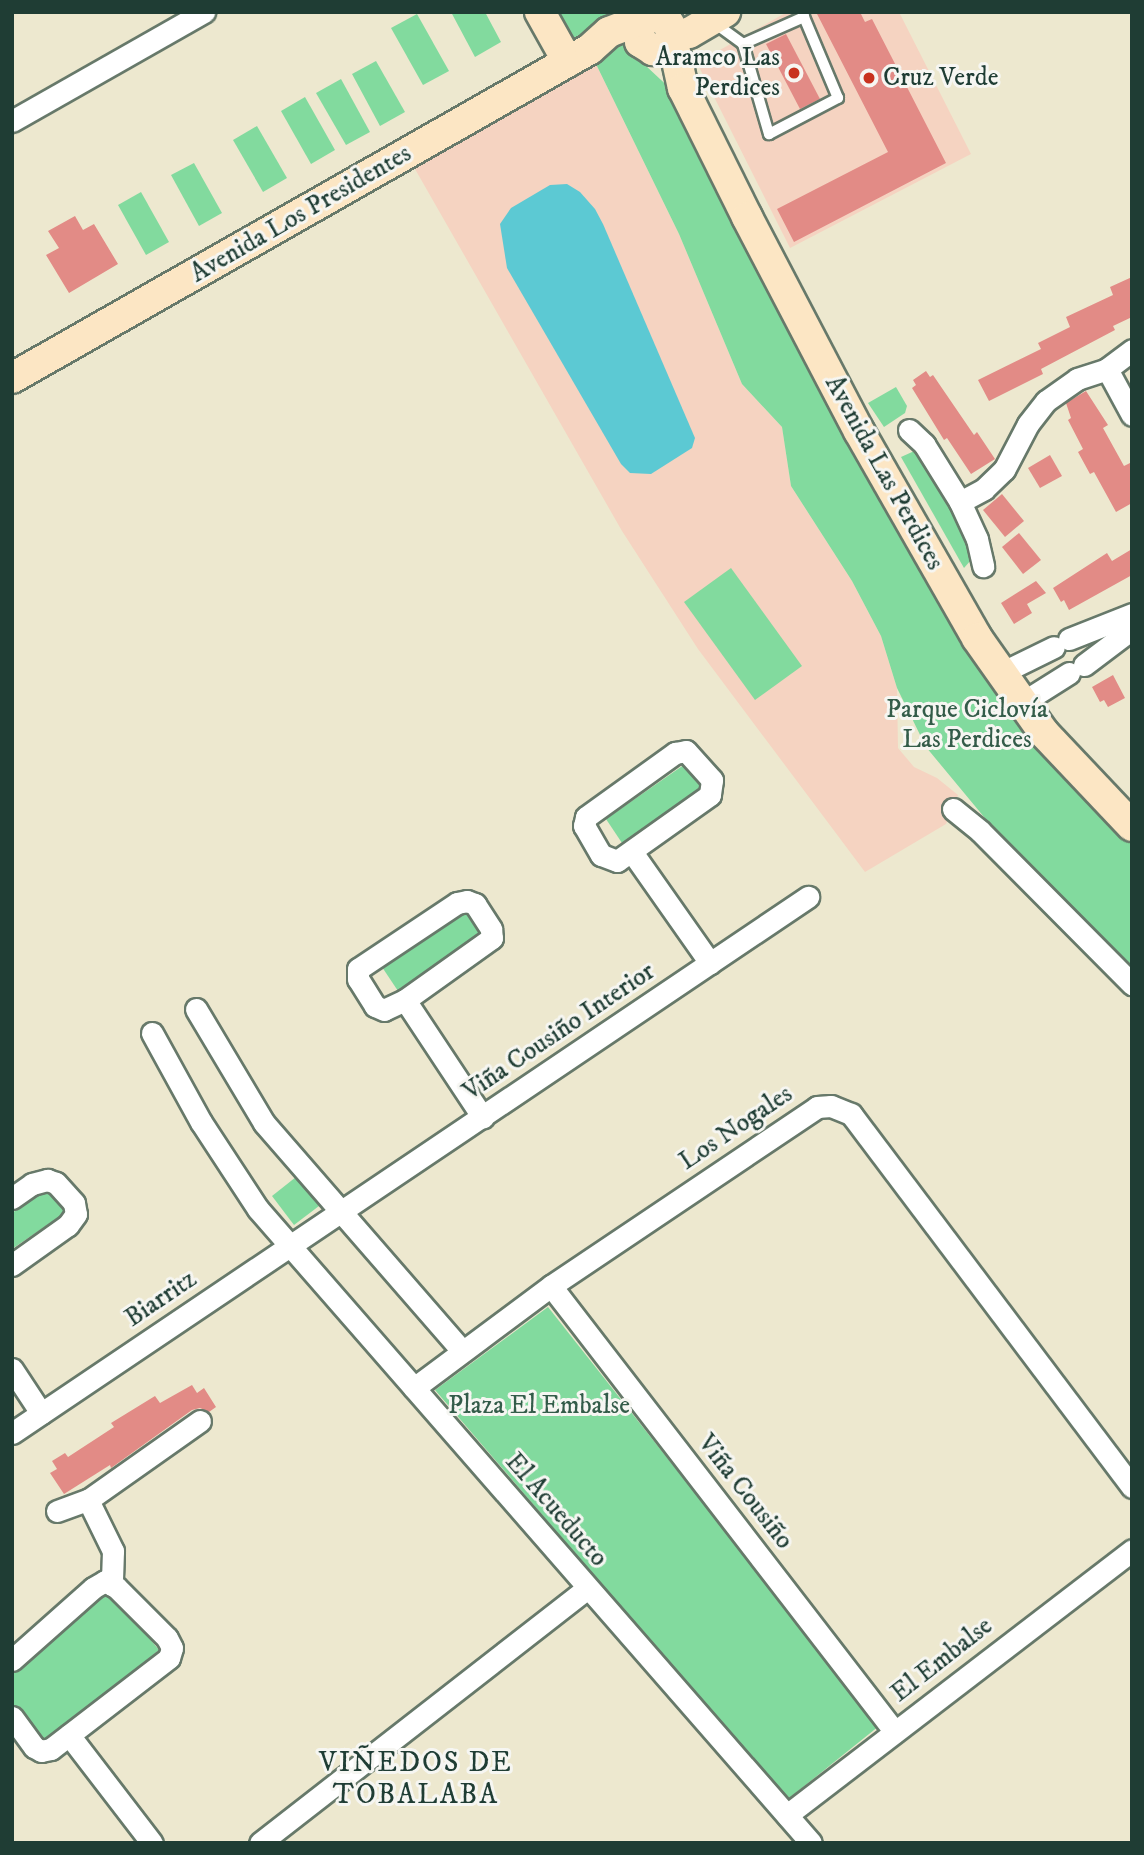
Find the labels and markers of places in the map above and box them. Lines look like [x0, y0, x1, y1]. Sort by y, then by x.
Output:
place label: Aramco Las Perdices [655, 42, 780, 104]
place label: Cruz Verde [883, 62, 998, 94]
marker: Aramco Las Perdices [786, 65, 802, 81]
marker: Cruz Verde [861, 70, 877, 86]

